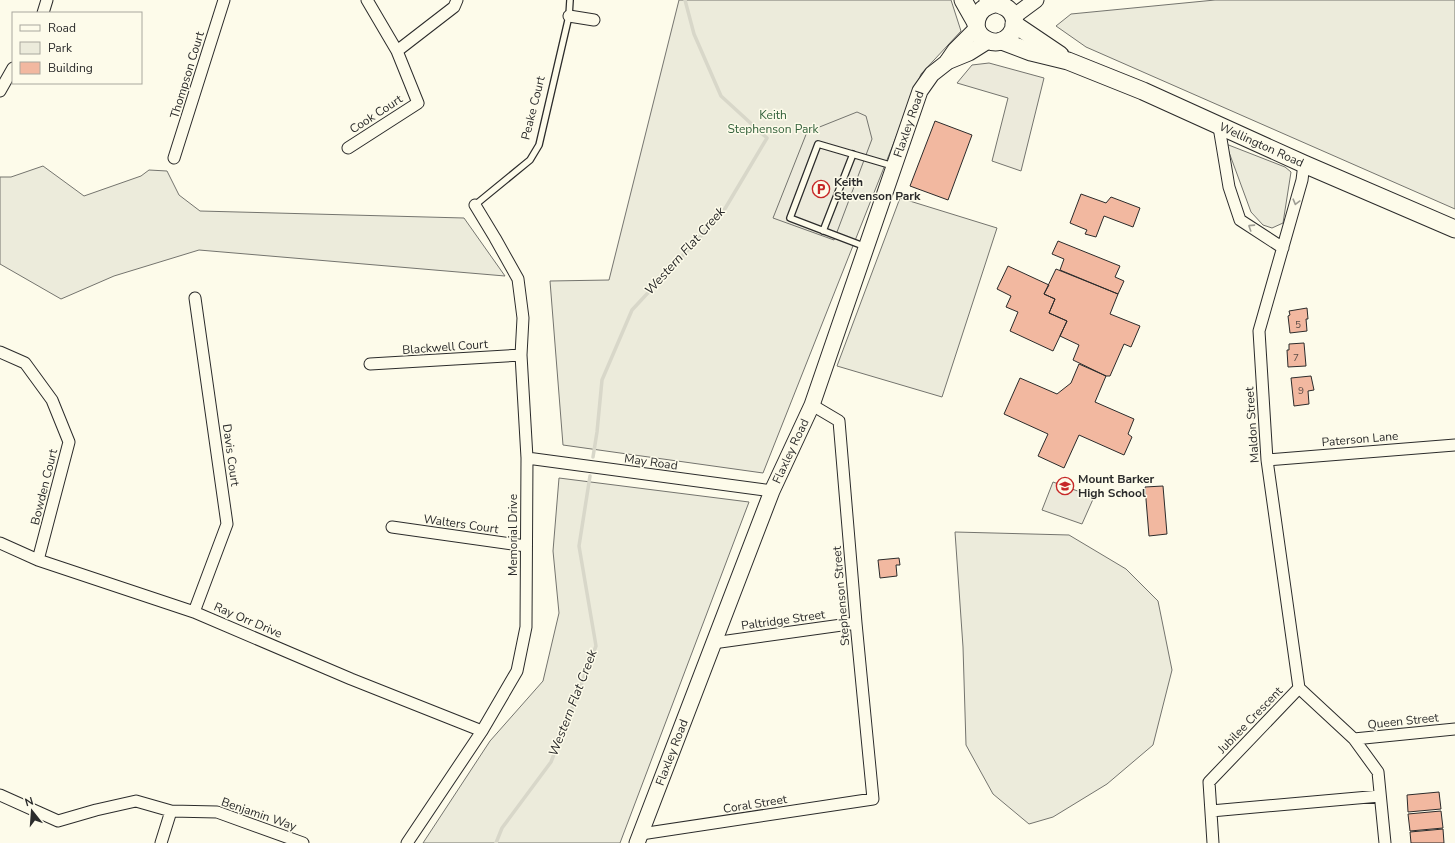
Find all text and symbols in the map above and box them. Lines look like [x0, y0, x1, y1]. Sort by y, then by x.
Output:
legend [12, 12, 142, 84]
text: Road [48, 20, 76, 36]
street label: Thompson Court [166, 29, 208, 120]
text: Park [48, 40, 73, 56]
text: Building [48, 60, 93, 76]
street label: Peake Court [517, 74, 549, 142]
street label: Flaxley Road [890, 88, 928, 160]
street label: Cook Court [346, 91, 406, 137]
park label: Keith Stephenson Park [727, 107, 820, 137]
street label: Wellington Road [1217, 119, 1306, 171]
place label: Keith Stevenson Park [834, 174, 921, 204]
parking icon: Keith Stevenson Park [811, 179, 831, 199]
one-way arrow [1292, 199, 1301, 206]
water label: Western Flat Creek [641, 203, 730, 299]
one-way arrow [1248, 225, 1255, 232]
house number: 5 [1295, 318, 1301, 332]
street label: Blackwell Court [402, 336, 489, 358]
house number: 7 [1293, 351, 1299, 365]
house number: 9 [1298, 384, 1304, 398]
street label: Maldon Street [1241, 386, 1263, 464]
street label: Flaxley Road [769, 416, 813, 486]
street label: Davis Court [219, 423, 243, 488]
street label: Paterson Lane [1321, 428, 1399, 450]
street label: Bowden Court [27, 447, 61, 527]
street label: May Road [623, 450, 679, 474]
place label: Mount Barker High School [1078, 471, 1154, 501]
school or university icon: Mount Barker High School [1055, 476, 1075, 496]
street label: Memorial Drive [505, 494, 521, 576]
street label: Walters Court [422, 511, 500, 537]
street label: Stephenson Street [829, 545, 853, 646]
street label: Ray Orr Drive [211, 598, 285, 642]
street label: Paltridge Street [740, 606, 827, 634]
water label: Western Flat Creek [544, 647, 602, 759]
street label: Jubilee Crescent [1213, 683, 1287, 758]
street label: Queen Street [1367, 709, 1440, 733]
street label: Flaxley Road [652, 717, 692, 788]
north arrow [12, 791, 52, 831]
street label: Coral Street [722, 791, 789, 817]
text: N [23, 794, 35, 810]
street label: Benjamin Way [219, 794, 299, 835]

